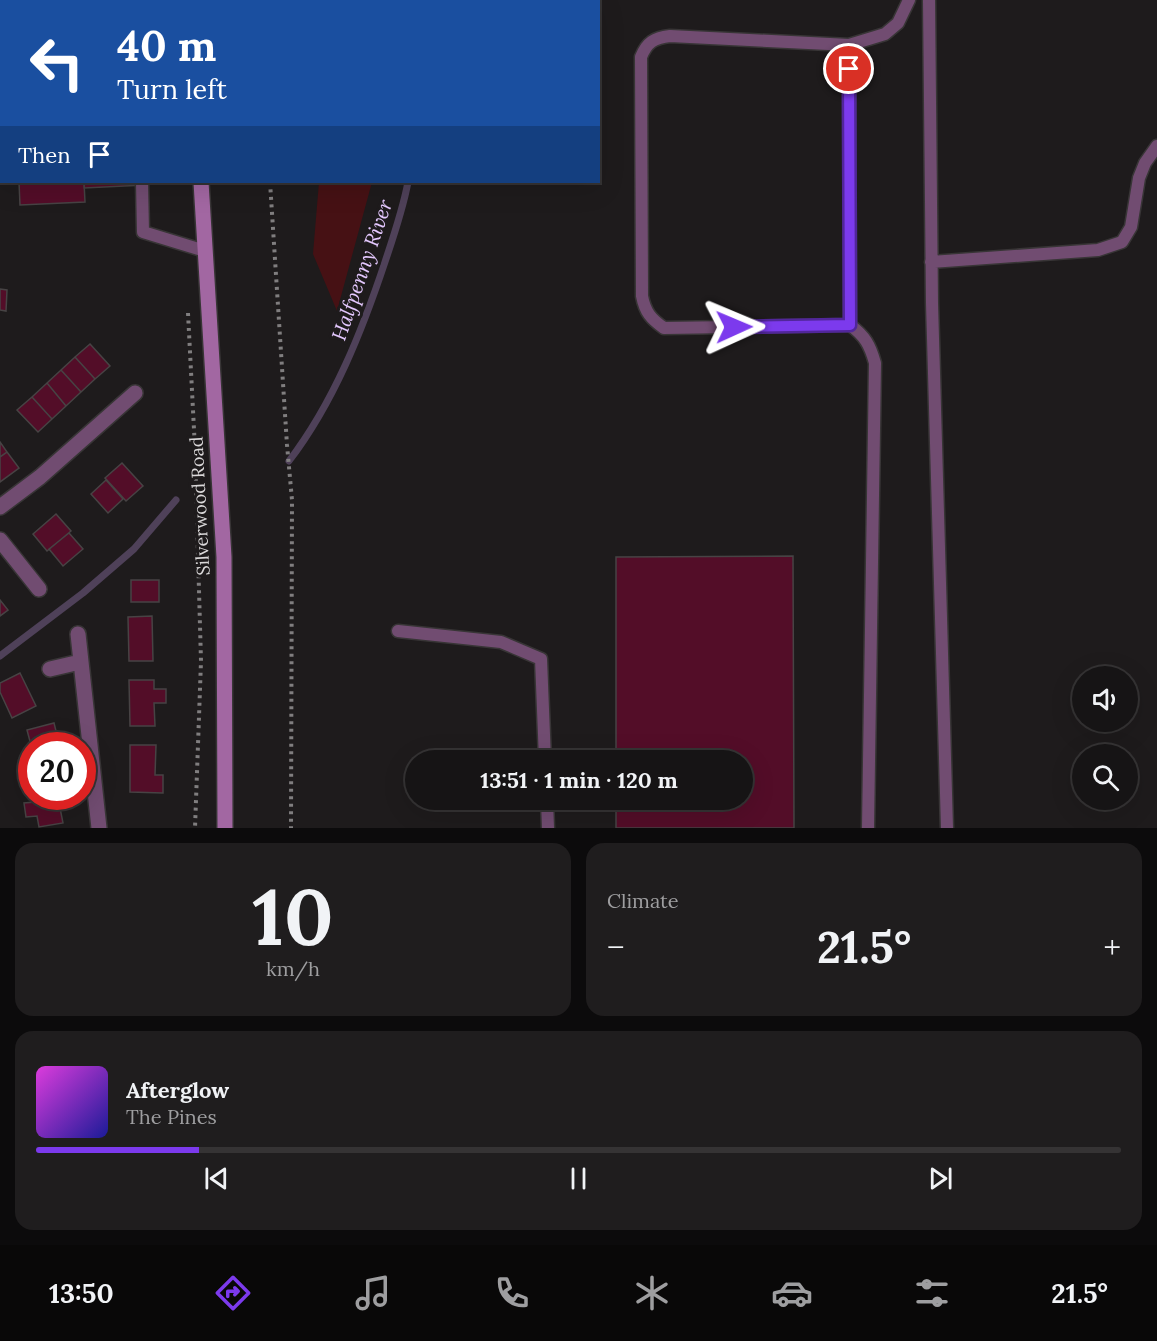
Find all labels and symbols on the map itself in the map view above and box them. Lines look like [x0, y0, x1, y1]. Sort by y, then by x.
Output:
pin [823, 43, 874, 94]
water label: Halfpenny River [326, 195, 398, 344]
position arrow [702, 295, 766, 359]
street label: Silverwood Road [184, 436, 215, 576]
speed limit sign: 20 [18, 732, 96, 810]

